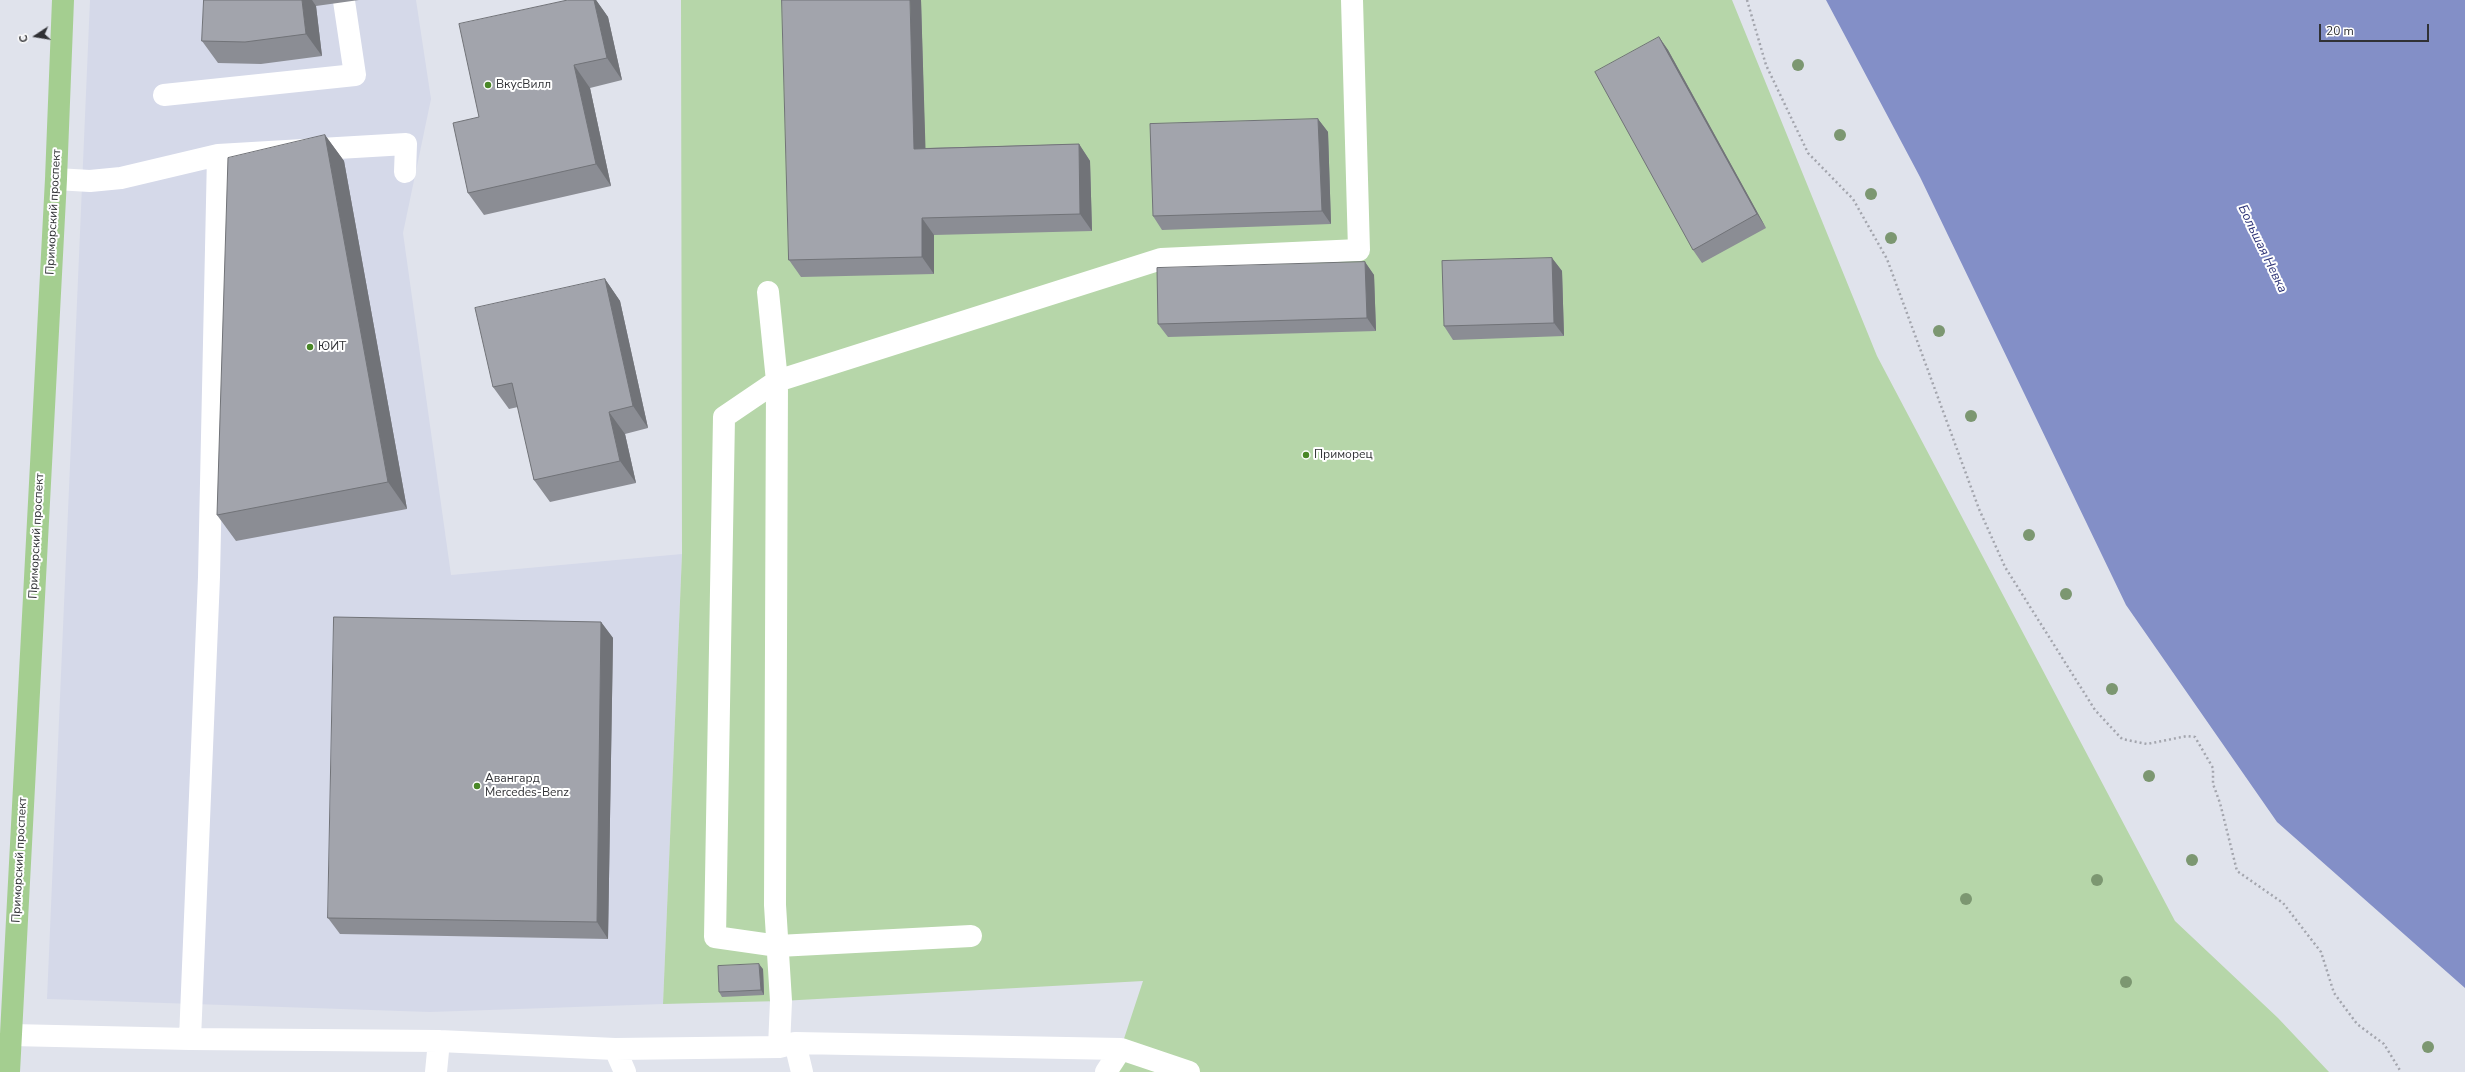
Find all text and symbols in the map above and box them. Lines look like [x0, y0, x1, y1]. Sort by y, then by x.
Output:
north arrow [16, 16, 56, 56]
scale bar [2321, 16, 2431, 42]
text: 20 m [2326, 23, 2354, 39]
text: С [16, 33, 32, 44]
place label: ВкусВилл [496, 78, 551, 92]
marker: ВкусВилл [483, 80, 493, 90]
street label: Приморский проспект [44, 149, 64, 275]
water label: Большая Невка [2234, 202, 2290, 296]
place label: ЮИТ [318, 340, 346, 354]
marker: ЮИТ [305, 342, 315, 352]
place label: Приморец [1314, 448, 1373, 462]
marker: Приморец [1301, 450, 1311, 460]
street label: Приморский проспект [27, 473, 47, 599]
place label: Авангард Mercedes-Benz [485, 772, 569, 800]
marker: Авангард Mercedes-Benz [472, 781, 482, 791]
street label: Приморский проспект [10, 797, 30, 923]

